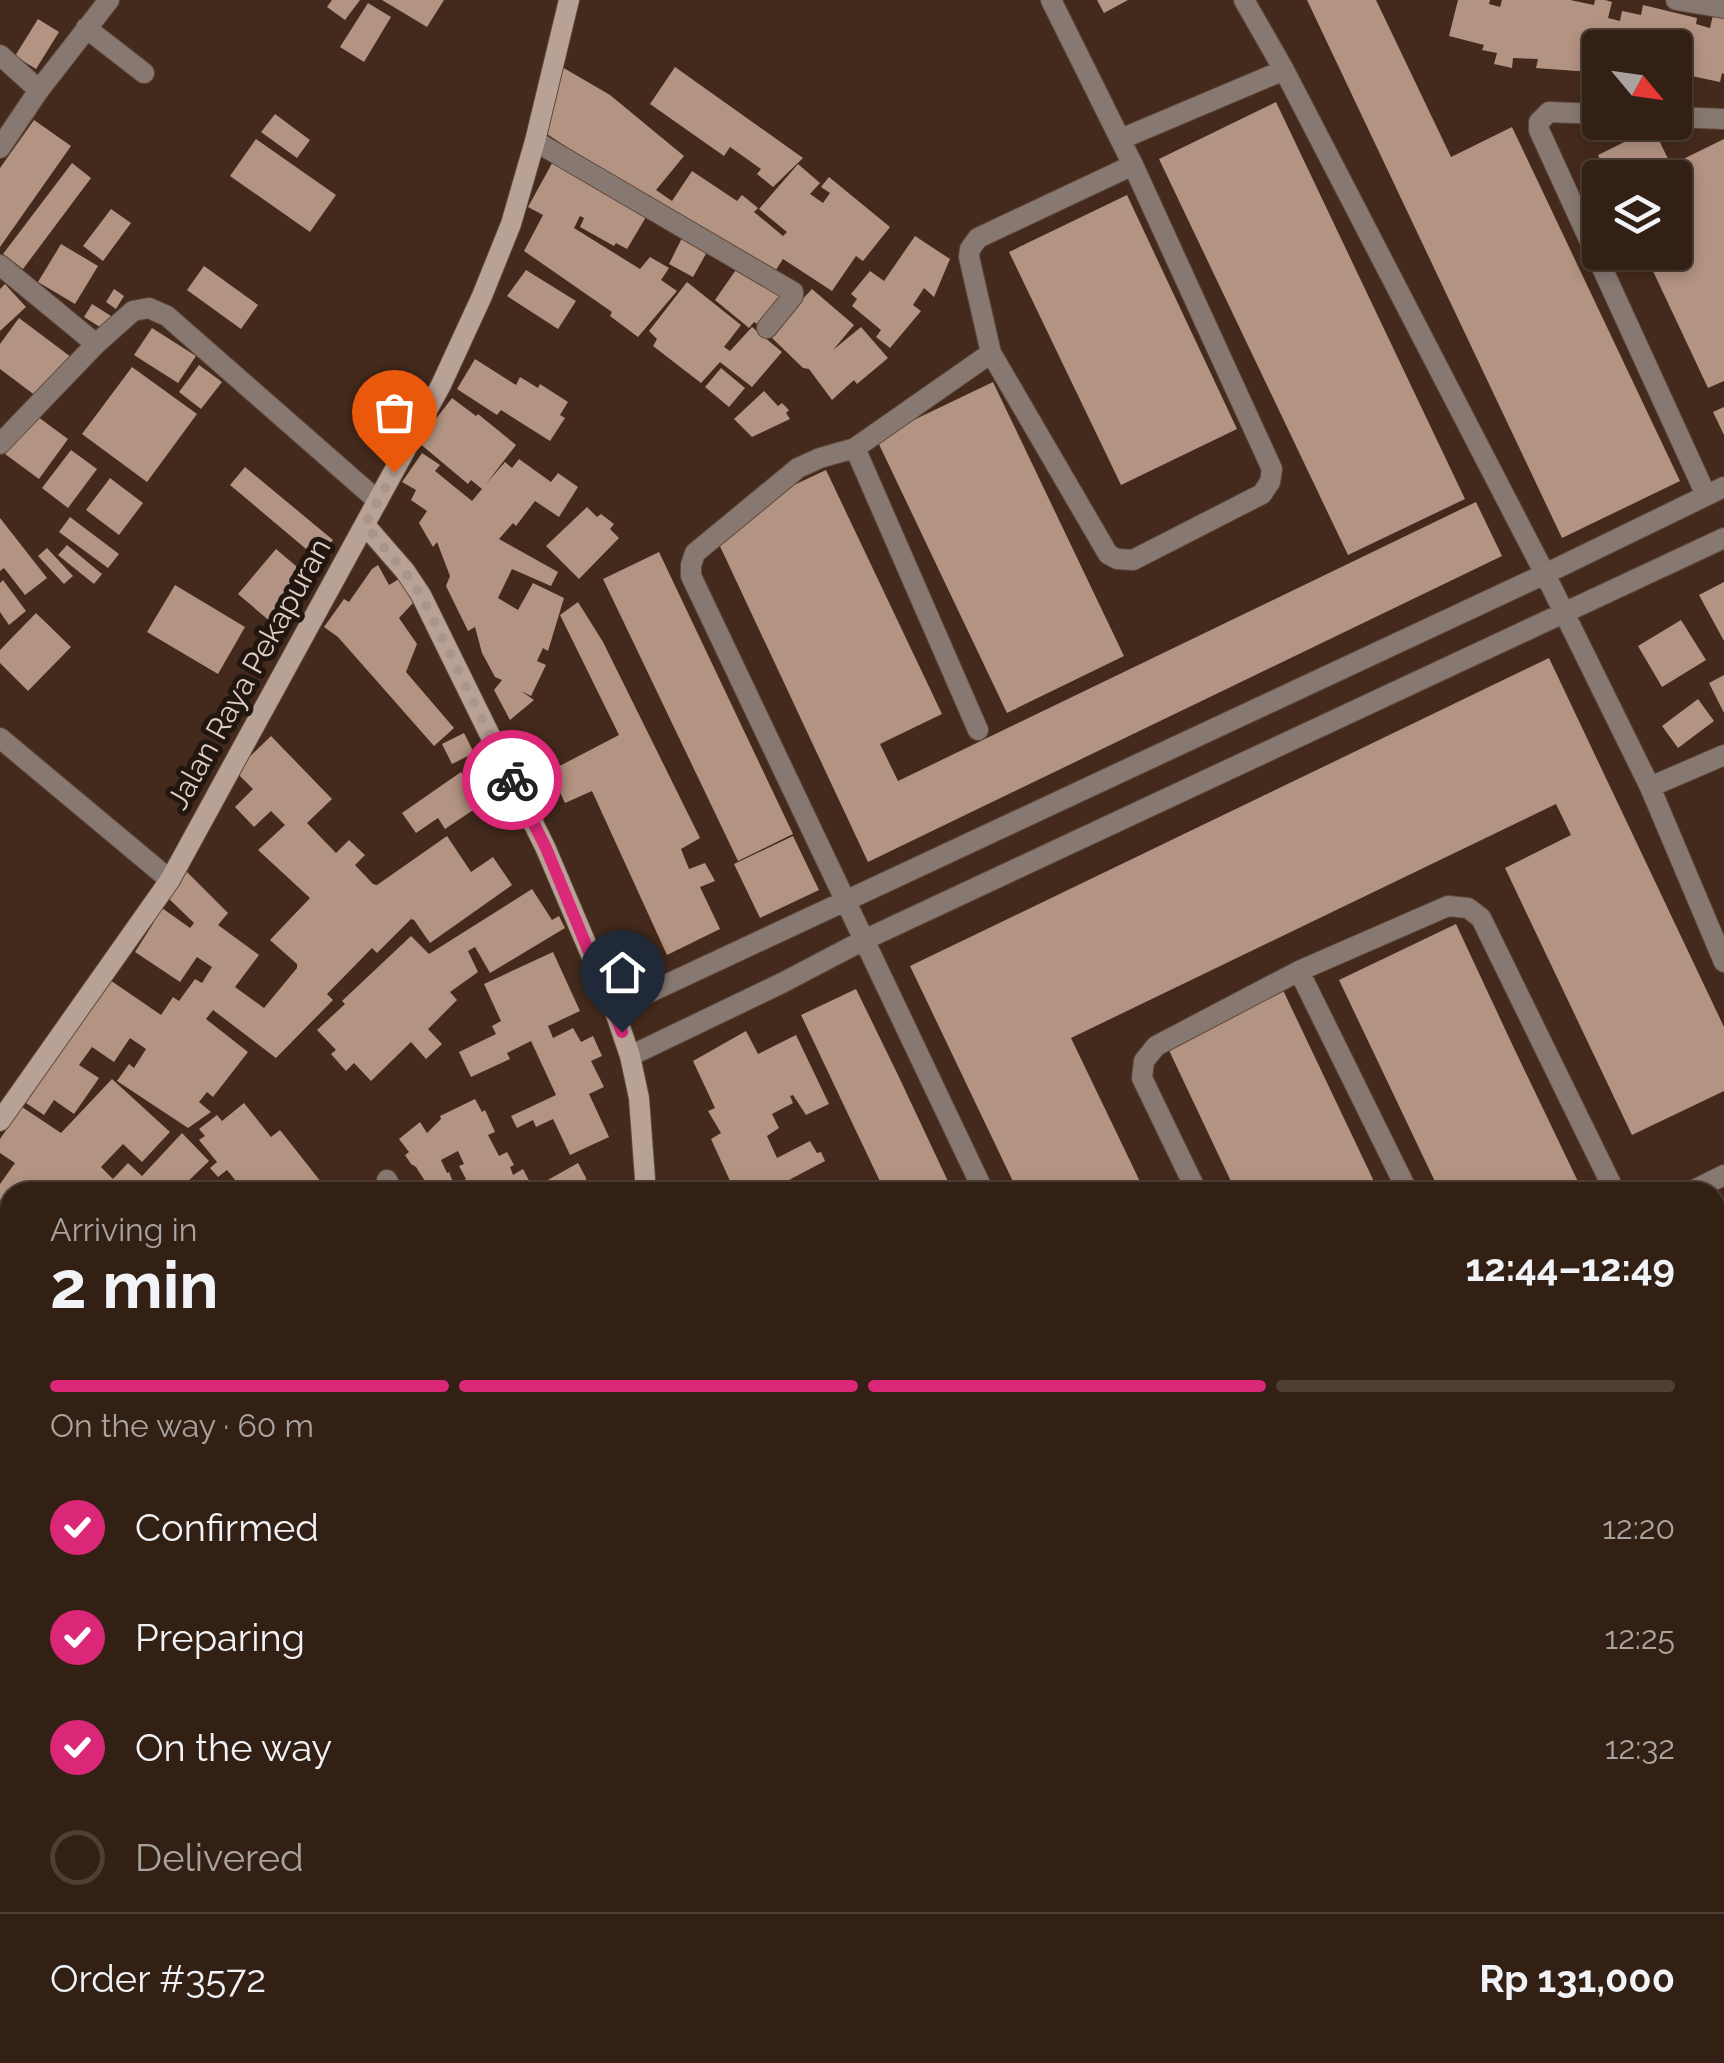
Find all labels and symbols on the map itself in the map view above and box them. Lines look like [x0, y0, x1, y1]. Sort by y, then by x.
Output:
north arrow [1582, 30, 1692, 140]
pin [352, 370, 437, 473]
street label: Jalan Raya Pekapuran [160, 532, 338, 815]
courier [462, 730, 562, 830]
pin [580, 930, 665, 1033]

